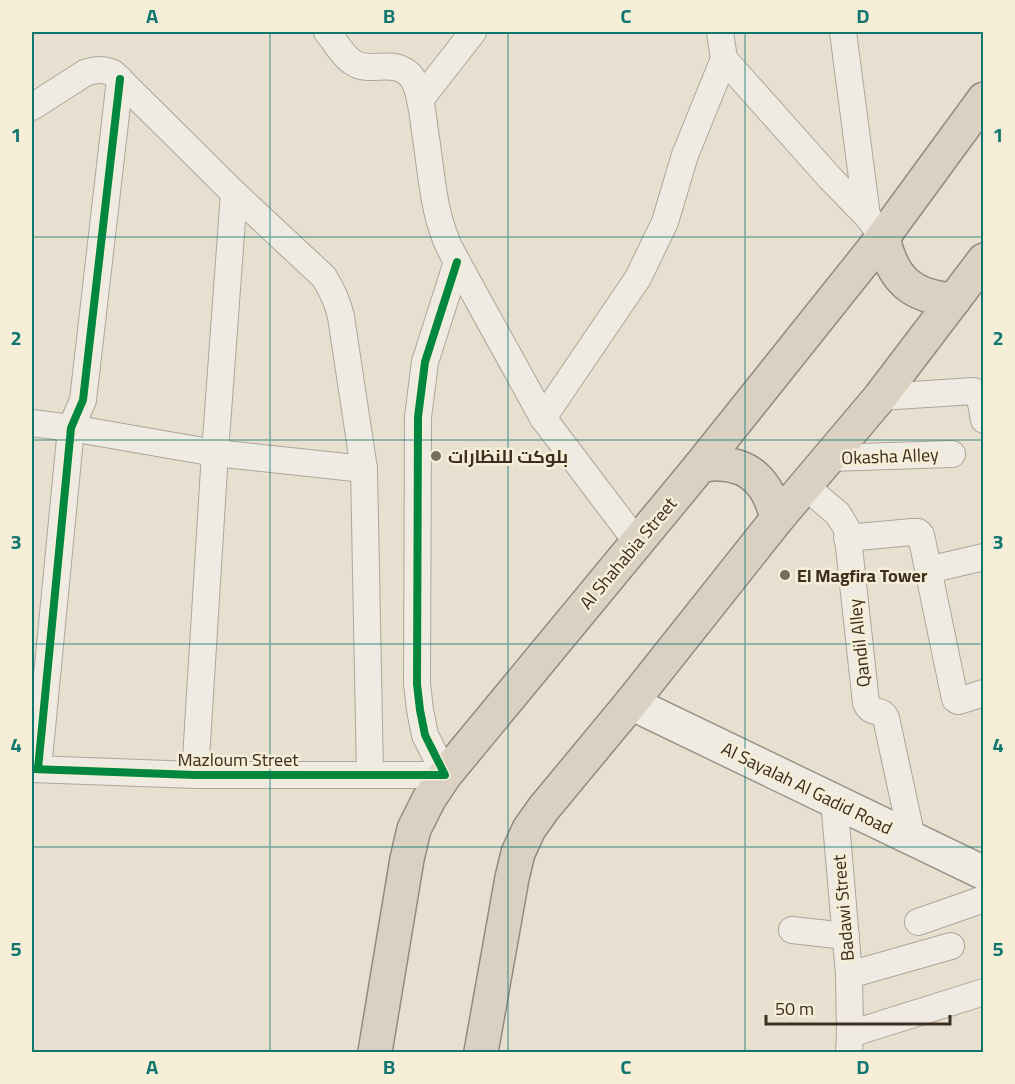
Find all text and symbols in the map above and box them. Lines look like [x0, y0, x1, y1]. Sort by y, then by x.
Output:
text: A [146, 0, 158, 34]
text: B [383, 0, 395, 34]
text: C [621, 0, 632, 34]
text: D [857, 0, 870, 34]
text: 1 [10, 116, 22, 153]
text: 1 [992, 116, 1004, 153]
text: 2 [10, 319, 22, 356]
text: 2 [992, 319, 1004, 356]
street label: Okasha Alley [841, 438, 939, 474]
place label: بلوكت للنظارات [448, 440, 568, 473]
marker: بلوكت للنظارات [429, 449, 443, 463]
street label: Al Shahabia Street [571, 489, 686, 617]
text: 3 [10, 523, 22, 560]
text: 3 [992, 523, 1004, 560]
place label: El Magfira Tower [797, 559, 928, 592]
marker: El Magfira Tower [778, 568, 792, 582]
street label: Qandil Alley [838, 597, 880, 689]
text: 4 [10, 726, 22, 763]
text: 4 [992, 726, 1004, 763]
street label: Al Sayalah Al Gadid Road [716, 732, 898, 844]
street label: Mazloum Street [177, 743, 299, 776]
street label: Badawi Street [822, 853, 864, 963]
text: 5 [10, 930, 22, 967]
text: 5 [992, 930, 1004, 967]
scale bar [766, 988, 950, 1026]
text: 50 m [775, 992, 814, 1025]
text: A [146, 1048, 158, 1084]
text: B [383, 1048, 395, 1084]
text: C [621, 1048, 632, 1084]
text: D [857, 1048, 870, 1084]

